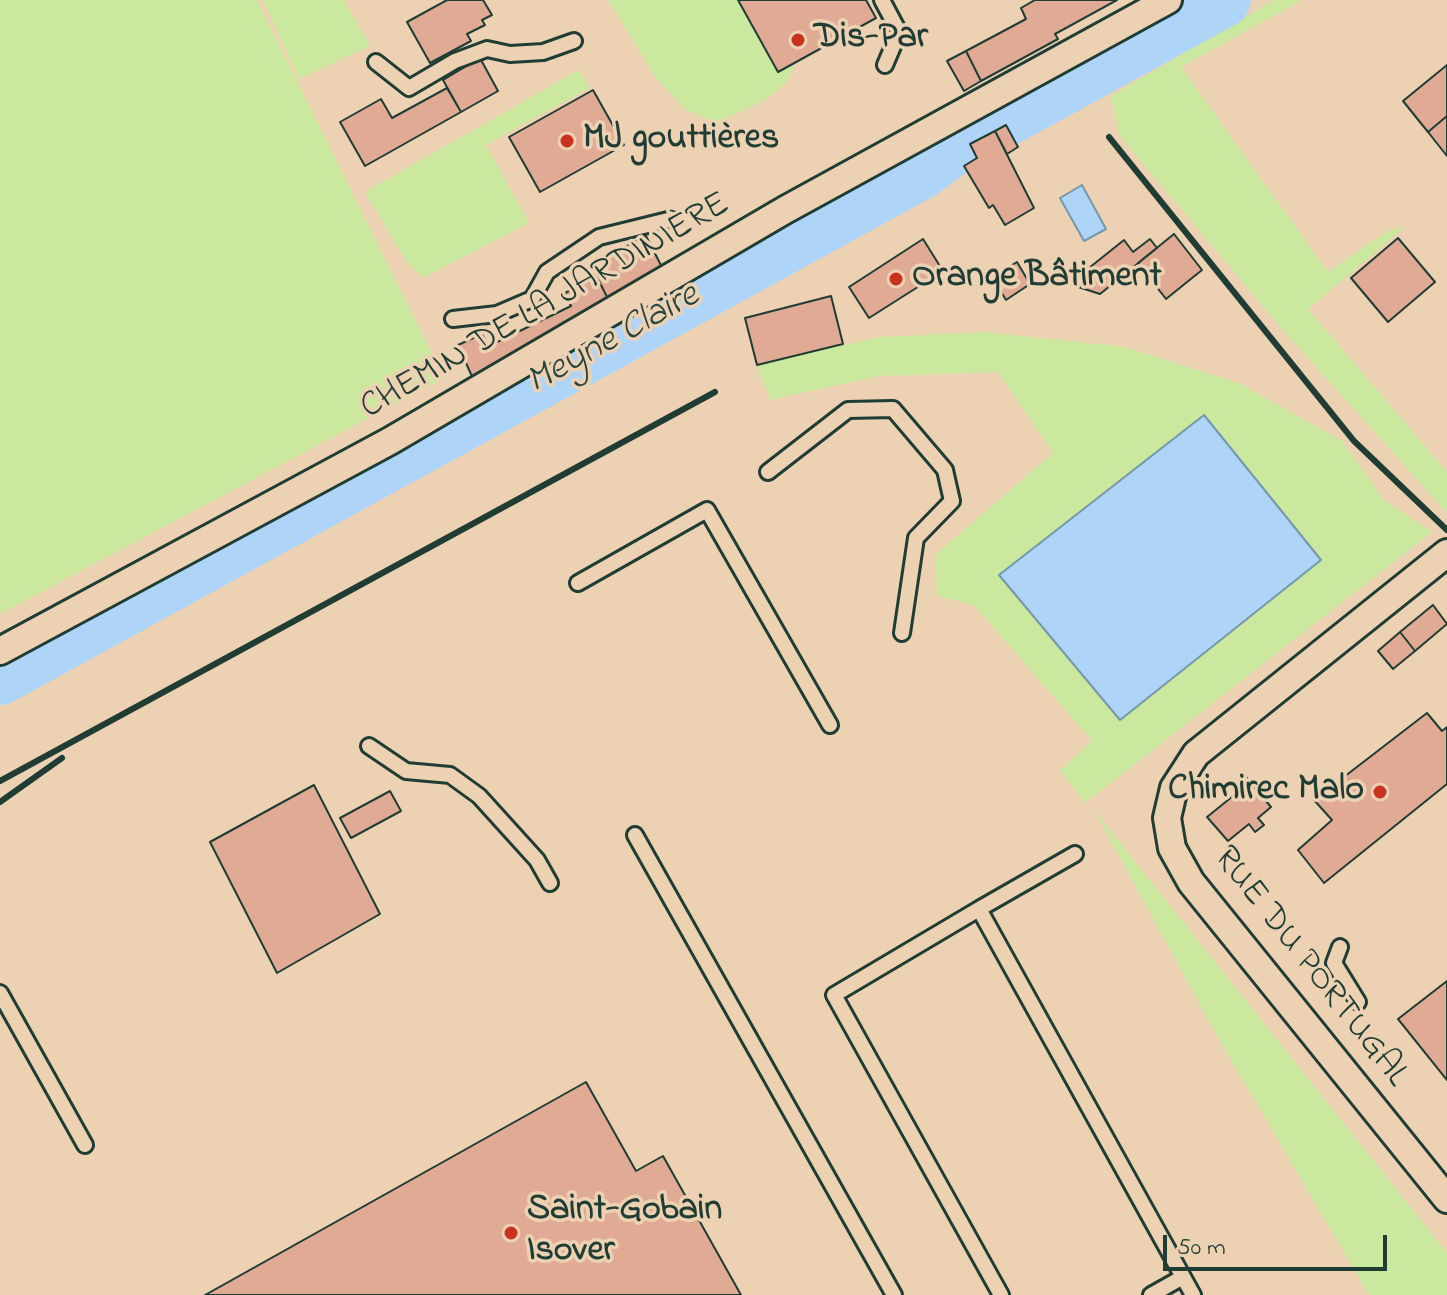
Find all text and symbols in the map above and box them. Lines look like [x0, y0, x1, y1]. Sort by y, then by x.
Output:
place label: Dis-Par [814, 18, 928, 62]
marker: Dis-Par [789, 31, 807, 49]
place label: MJ gouttières [583, 119, 779, 163]
marker: MJ gouttières [558, 132, 576, 150]
street label: CHEMIN DE LA JARDINIÈRE [354, 185, 738, 431]
place label: Orange Bâtiment [912, 257, 1161, 301]
marker: Orange Bâtiment [887, 270, 905, 288]
water label: Meyne Claire [520, 275, 708, 407]
place label: Chimirec Malo [1168, 770, 1364, 814]
marker: Chimirec Malo [1371, 783, 1389, 801]
street label: RUE DU PORTUGAL [1202, 839, 1416, 1097]
place label: Saint-Gobain Isover [527, 1190, 722, 1275]
scale bar [1167, 1219, 1391, 1269]
marker: Saint-Gobain Isover [502, 1224, 520, 1242]
text: 50 m [1177, 1231, 1226, 1266]

